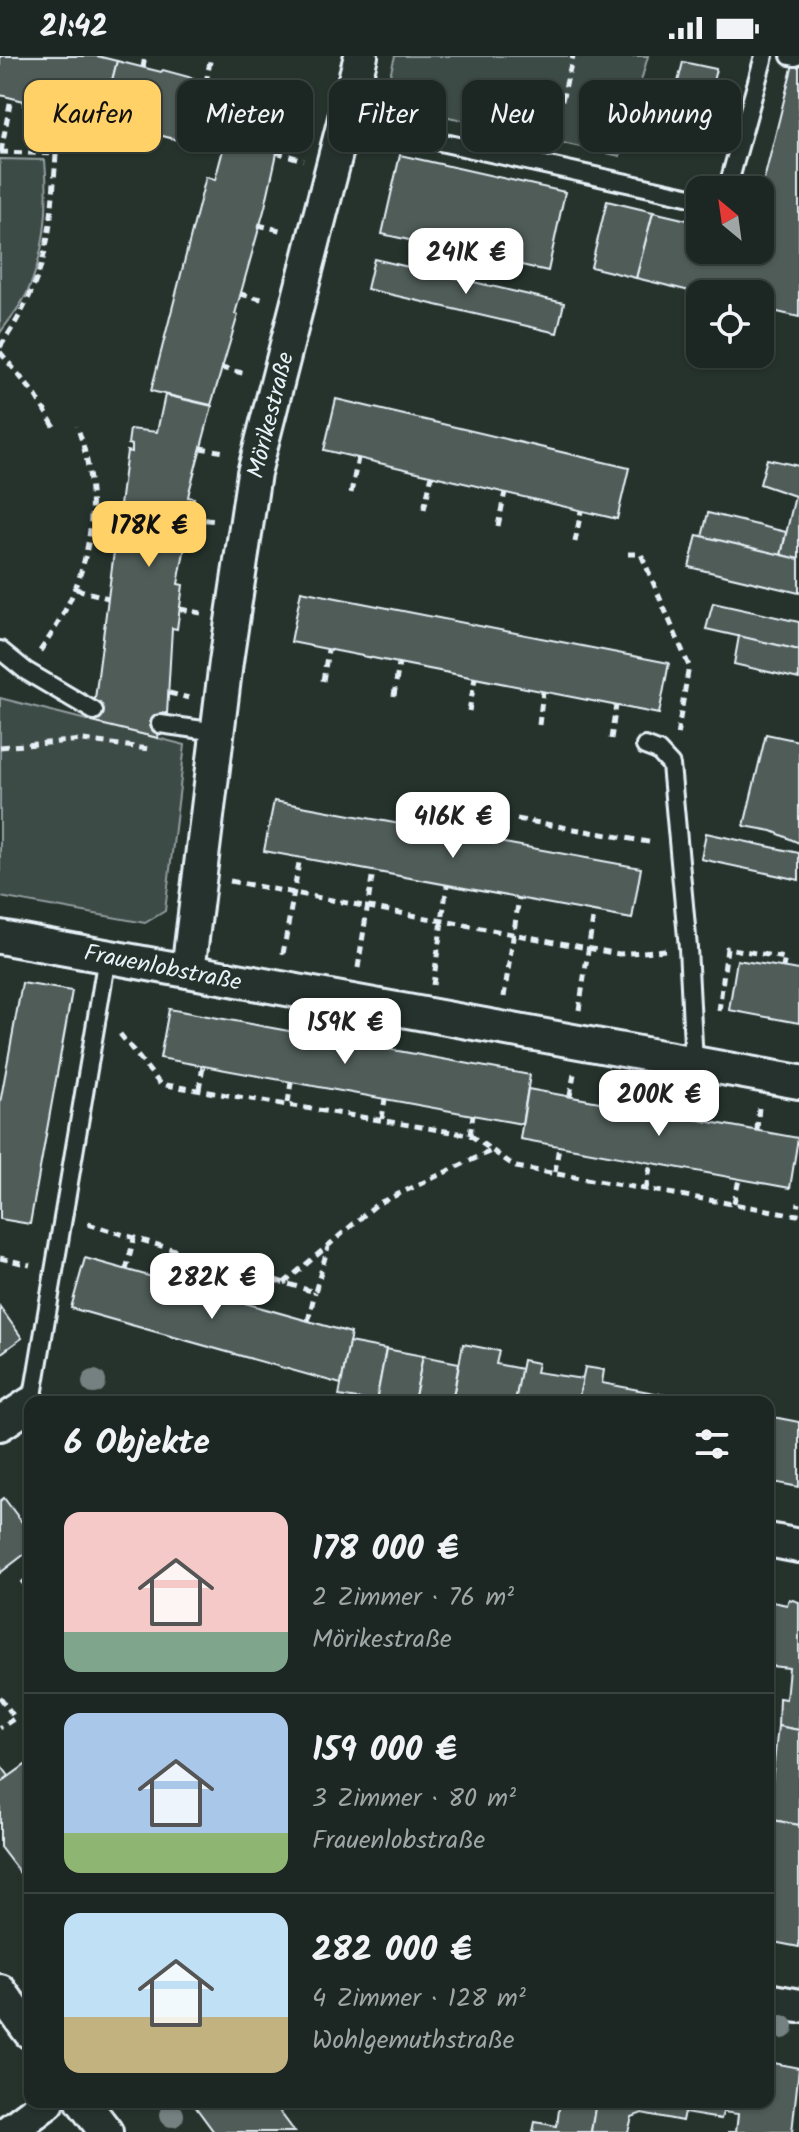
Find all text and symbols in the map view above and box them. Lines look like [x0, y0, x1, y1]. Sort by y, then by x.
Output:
text: 21:42 [40, 4, 108, 52]
chip: Kaufen [24, 80, 161, 152]
chip: Mieten [177, 80, 313, 152]
chip: Filter [329, 80, 446, 152]
chip: Neu [462, 80, 563, 152]
chip: Wohnung [579, 80, 741, 152]
north arrow [686, 176, 774, 264]
map controls [686, 176, 774, 368]
pin: 241K € [401, 228, 531, 296]
text: 241K € [426, 233, 506, 275]
button: locate [686, 280, 774, 368]
street label: Mörikestraße [237, 348, 306, 483]
pin: 178K € [84, 501, 214, 569]
text: 178K € [110, 506, 188, 548]
pin: 416K € [388, 792, 518, 860]
text: 416K € [414, 797, 492, 839]
street label: Frauenlobstraße [81, 934, 245, 1003]
pin: 159K € [280, 998, 410, 1066]
text: 159K € [307, 1003, 383, 1045]
pin: 200K € [594, 1070, 724, 1138]
text: 200K € [617, 1075, 701, 1117]
pin: 282K € [147, 1253, 277, 1321]
text: 282K € [168, 1258, 256, 1300]
text: 6 Objekte [64, 1417, 210, 1471]
icon: filters [690, 1422, 734, 1466]
text: 178 000 € [312, 1523, 458, 1577]
icon: home [128, 1544, 224, 1640]
text: 2 Zimmer · 76 m² [312, 1577, 514, 1619]
text: Mörikestraße [312, 1619, 452, 1661]
text: 159 000 € [312, 1724, 457, 1778]
icon: home [128, 1745, 224, 1841]
text: 3 Zimmer · 80 m² [312, 1778, 516, 1820]
text: Frauenlobstraße [312, 1820, 485, 1862]
text: 282 000 € [312, 1924, 472, 1978]
icon: home [128, 1945, 224, 2041]
text: 4 Zimmer · 128 m² [312, 1978, 526, 2020]
text: Wohlgemuthstraße [312, 2020, 515, 2062]

